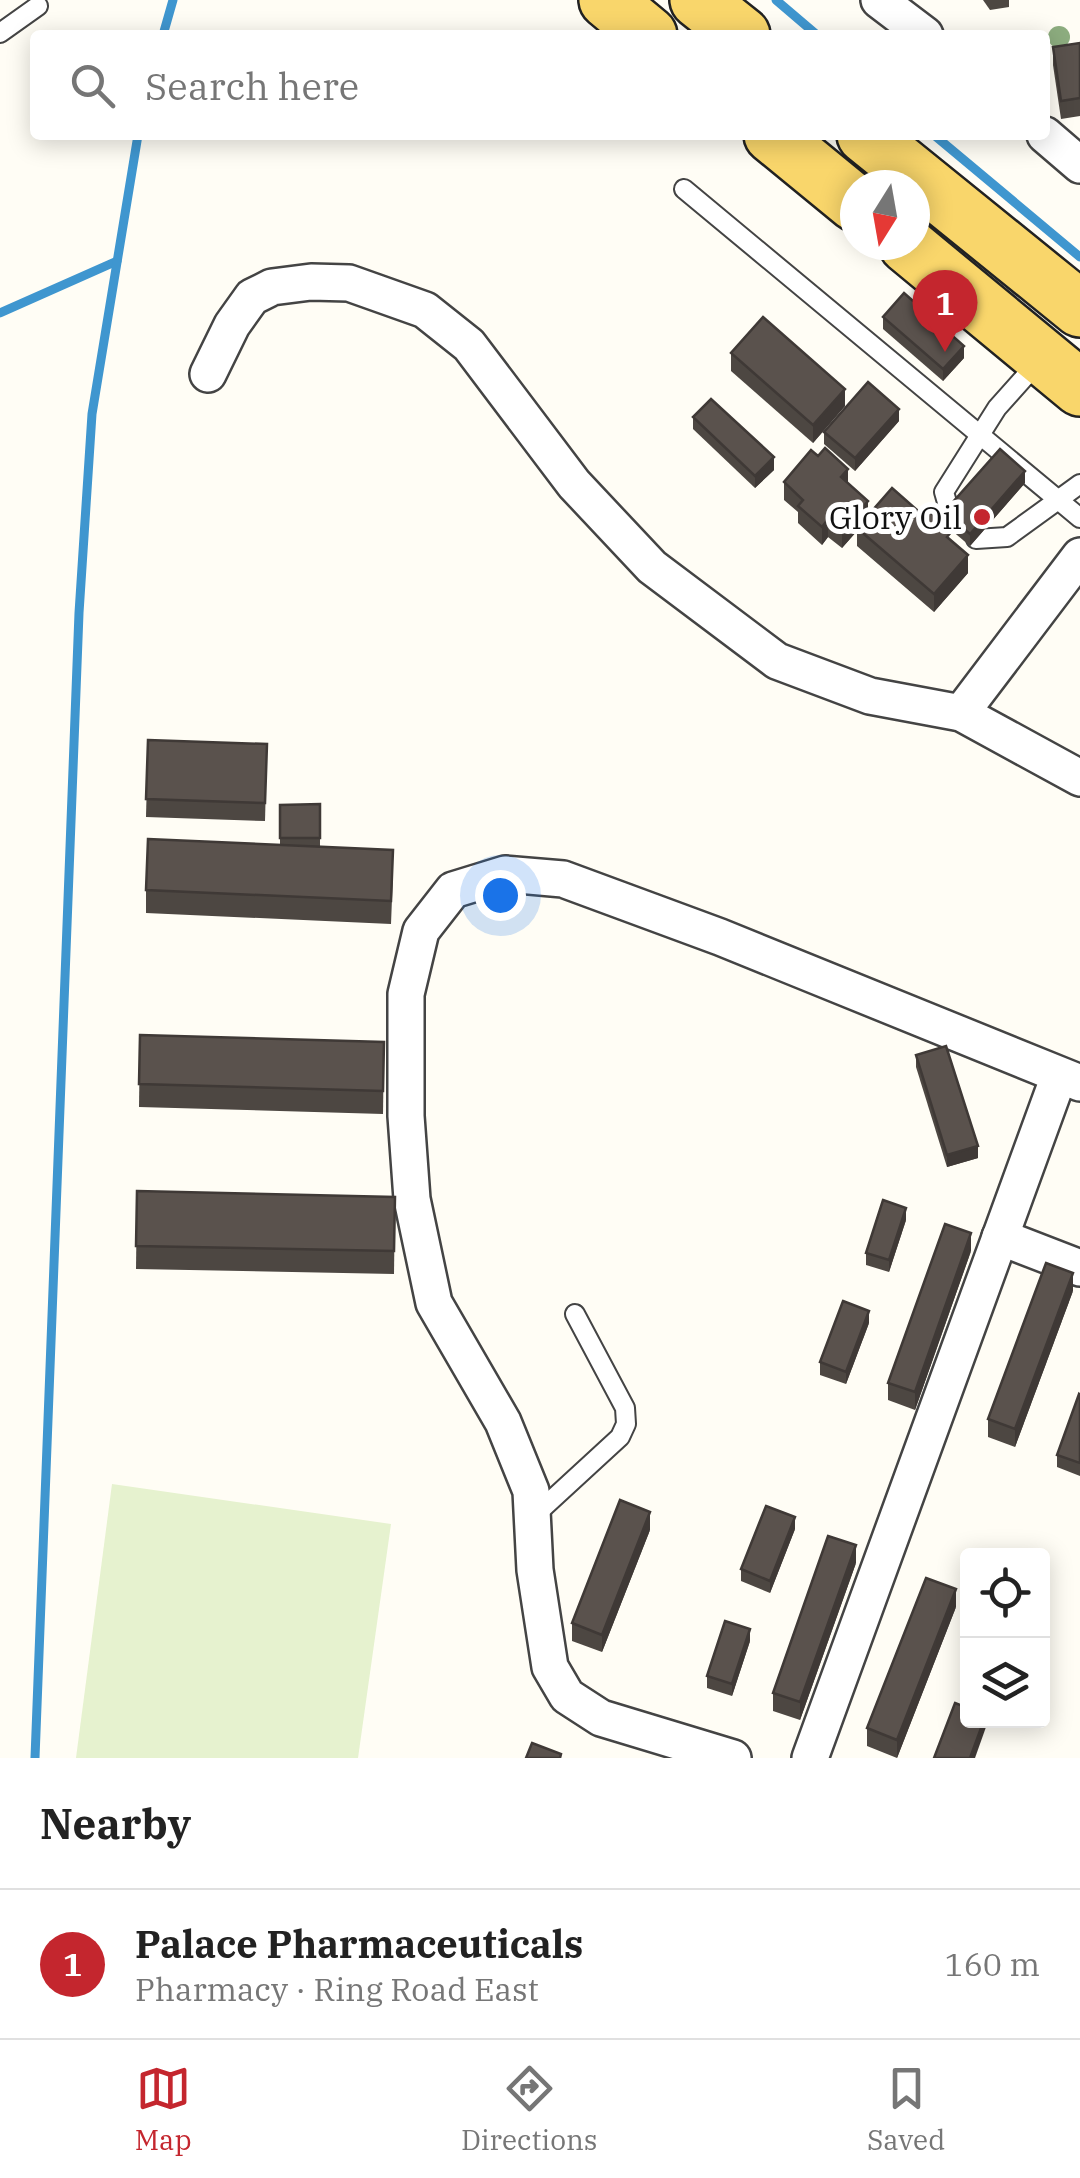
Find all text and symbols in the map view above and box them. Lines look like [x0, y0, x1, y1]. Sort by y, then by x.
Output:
search box [30, 30, 1050, 140]
icon: search [65, 58, 120, 113]
text: Search here [145, 61, 359, 110]
north arrow [840, 170, 930, 260]
pin: 1 [912, 270, 978, 352]
place label: Glory Oil [829, 496, 962, 538]
marker: Glory Oil [971, 506, 993, 528]
your location [475, 870, 526, 921]
map controls [960, 1548, 1050, 1728]
button: locate [960, 1548, 1050, 1638]
button: layers [960, 1638, 1050, 1728]
text: Nearby [40, 1796, 191, 1851]
text: Palace Pharmaceuticals [135, 1919, 583, 1968]
text: 1 [63, 1943, 82, 1985]
text: 160 m [944, 1943, 1040, 1985]
text: Pharmacy · Ring Road East [135, 1968, 539, 2010]
tab: Map [135, 2061, 192, 2158]
tab: Directions [461, 2061, 598, 2158]
tab: Saved [867, 2061, 945, 2158]

